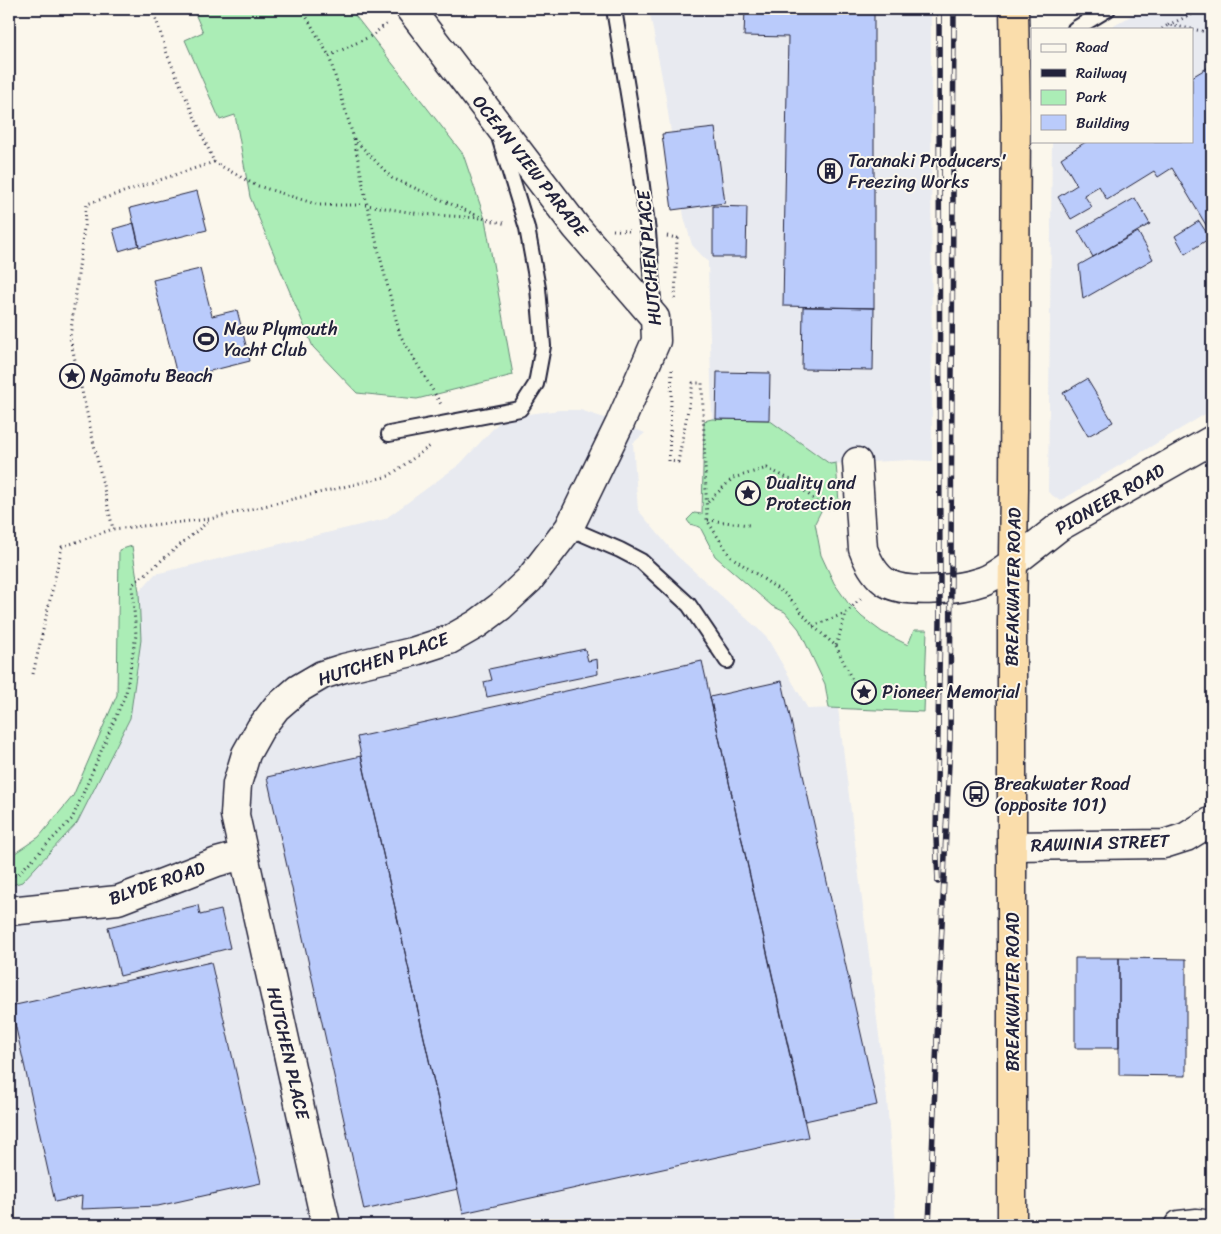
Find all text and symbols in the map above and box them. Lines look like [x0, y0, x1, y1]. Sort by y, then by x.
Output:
legend [1031, 28, 1194, 142]
text: Road [1076, 34, 1109, 60]
text: Railway [1076, 60, 1127, 86]
text: Park [1076, 84, 1107, 110]
street label: OCEAN VIEW PARADE [464, 88, 597, 245]
text: Building [1076, 110, 1130, 136]
place label: Taranaki Producers' Freezing Works [848, 145, 1007, 198]
building icon: Taranaki Producers' Freezing Works [817, 158, 843, 184]
street label: HUTCHEN PLACE [627, 188, 671, 327]
place label: New Plymouth Yacht Club [224, 313, 338, 366]
sports icon: New Plymouth Yacht Club [193, 326, 219, 352]
place label: Ngāmotu Beach [90, 360, 213, 392]
place icon: Ngāmotu Beach [59, 363, 85, 389]
street label: PIONEER ROAD [1049, 454, 1171, 544]
place label: Duality and Protection [766, 467, 857, 520]
place icon: Duality and Protection [735, 480, 761, 506]
street label: BREAKWATER ROAD [996, 507, 1030, 667]
street label: HUTCHEN PLACE [314, 623, 453, 695]
place label: Pioneer Memorial [882, 676, 1021, 708]
place icon: Pioneer Memorial [851, 679, 877, 705]
place label: Breakwater Road (opposite 101) [994, 768, 1131, 821]
bus stop icon: Breakwater Road (opposite 101) [963, 781, 989, 807]
street label: RAWINIA STREET [1030, 825, 1171, 861]
street label: BLYDE ROAD [104, 851, 210, 914]
street label: BREAKWATER ROAD [997, 912, 1029, 1071]
street label: HUTCHEN PLACE [257, 983, 319, 1124]

